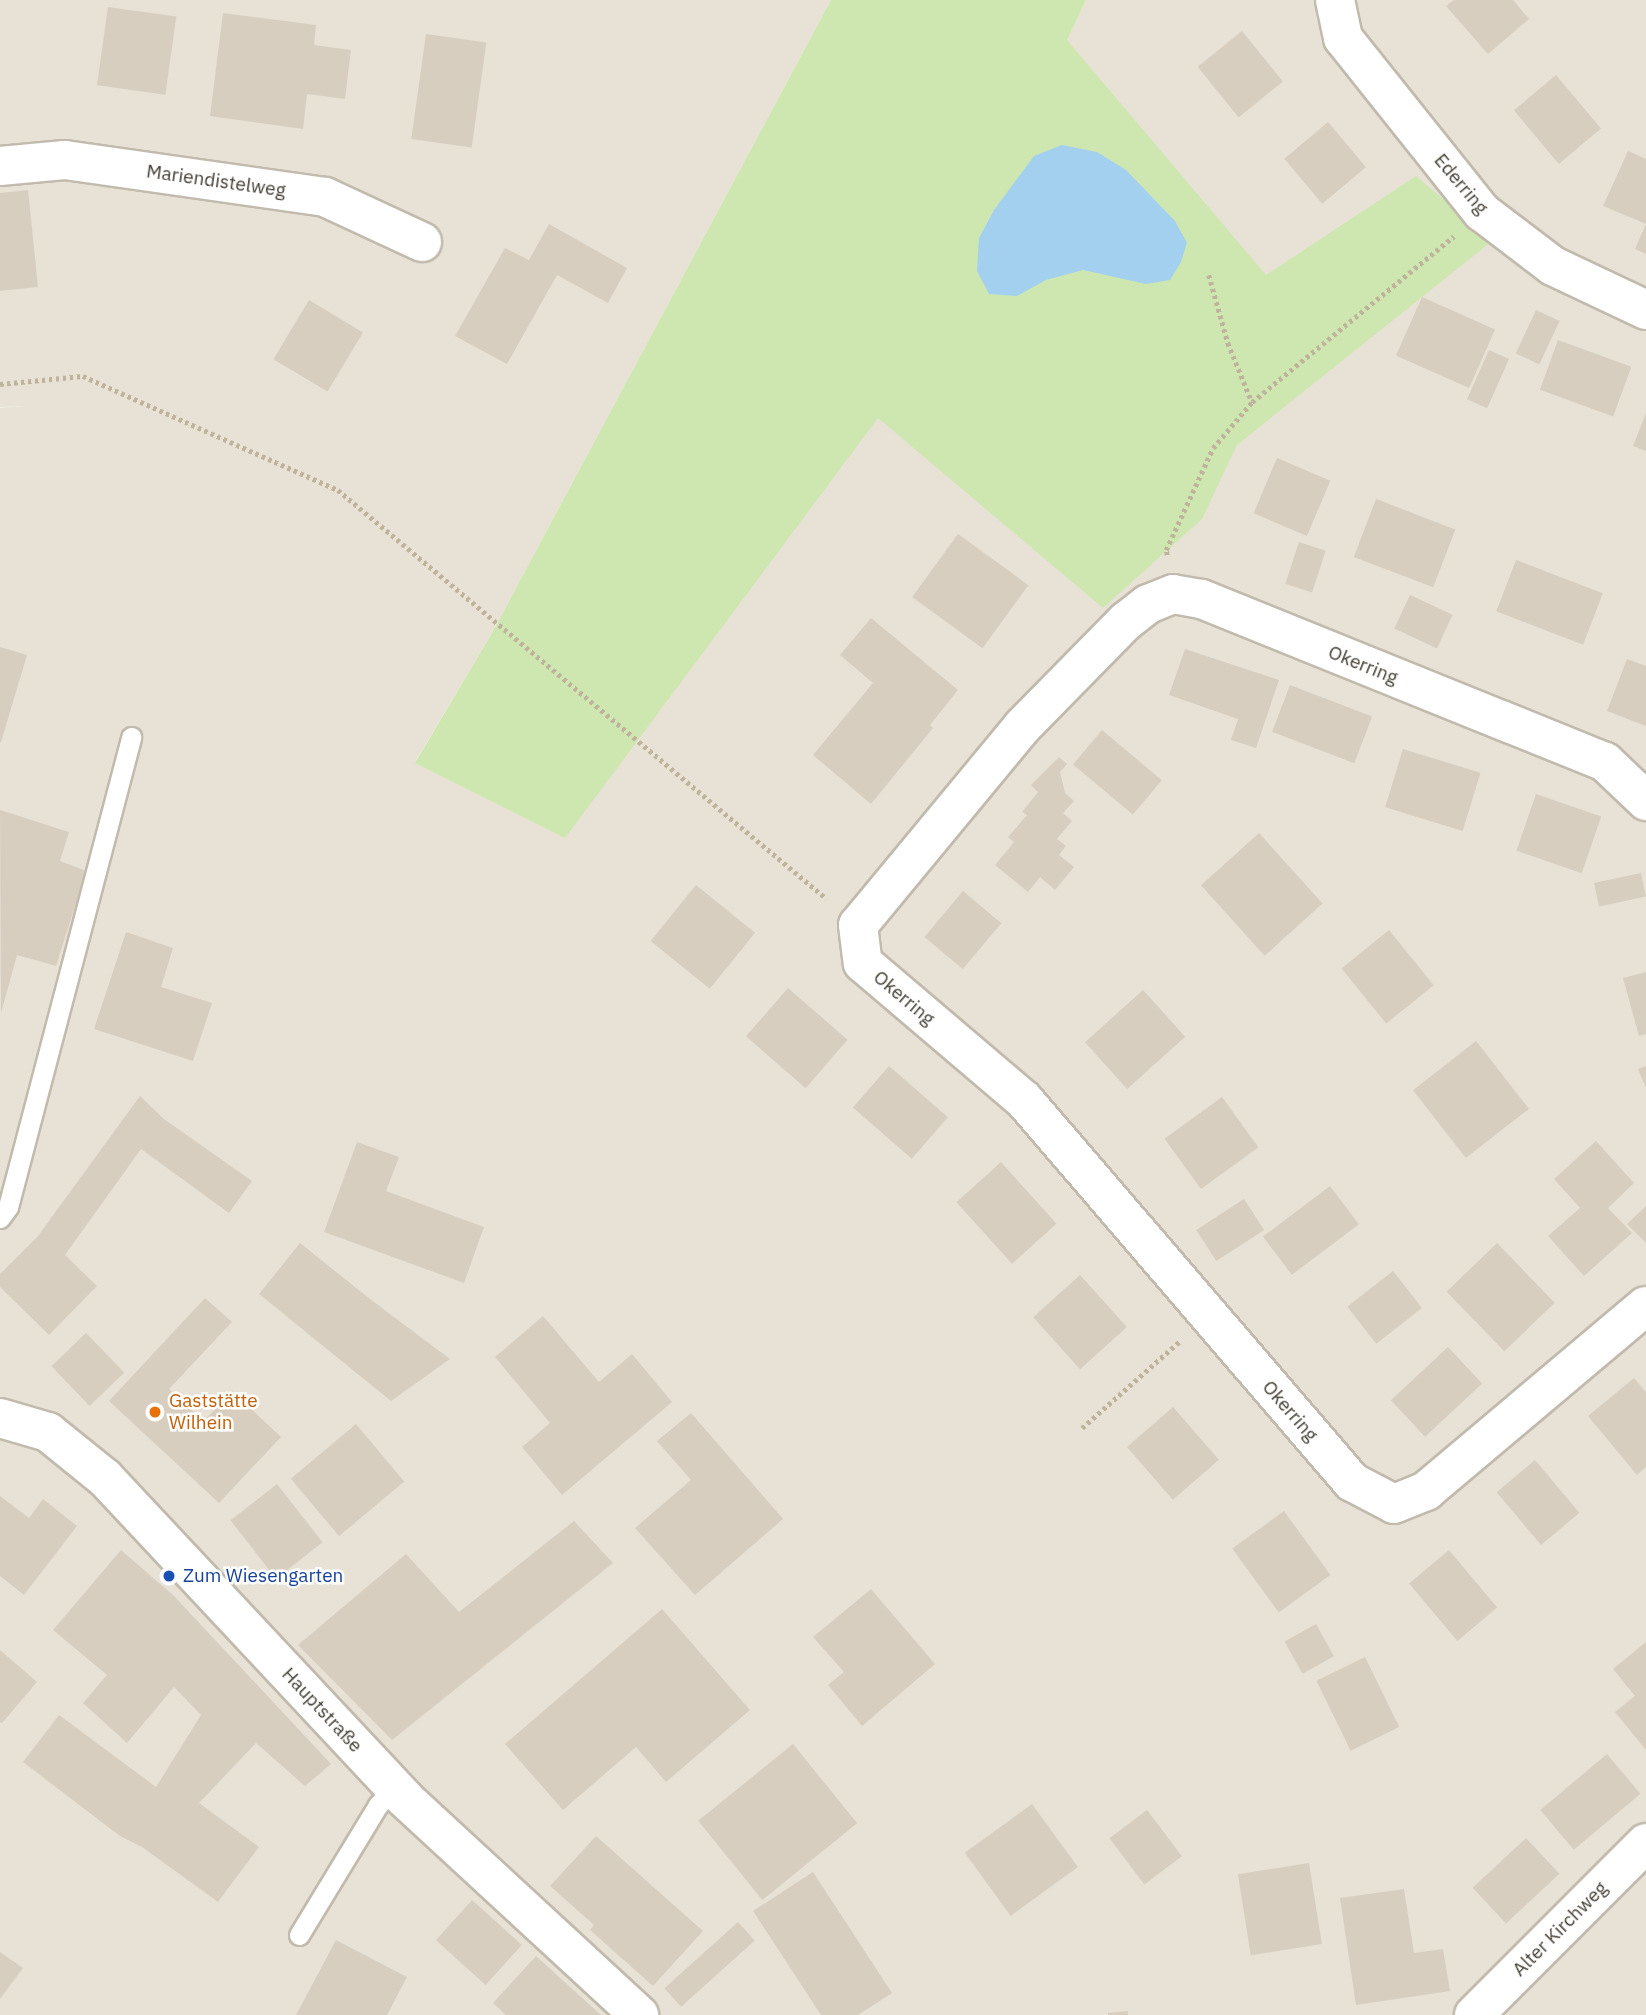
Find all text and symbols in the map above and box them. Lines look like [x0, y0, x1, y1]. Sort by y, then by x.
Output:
street label: Ederring [1429, 149, 1493, 219]
street label: Mariendistelweg [145, 160, 287, 202]
street label: Okerring [1325, 641, 1401, 689]
street label: Okerring [869, 966, 939, 1030]
street label: Okerring [1257, 1376, 1323, 1446]
place label: Gaststätte Wilhein [169, 1390, 258, 1434]
marker: Gaststätte Wilhein [147, 1404, 163, 1420]
place label: Zum Wiesengarten [183, 1565, 343, 1587]
marker: Zum Wiesengarten [161, 1568, 177, 1584]
street label: Hauptstraße [277, 1663, 367, 1757]
street label: Alter Kirchweg [1508, 1877, 1612, 1981]

